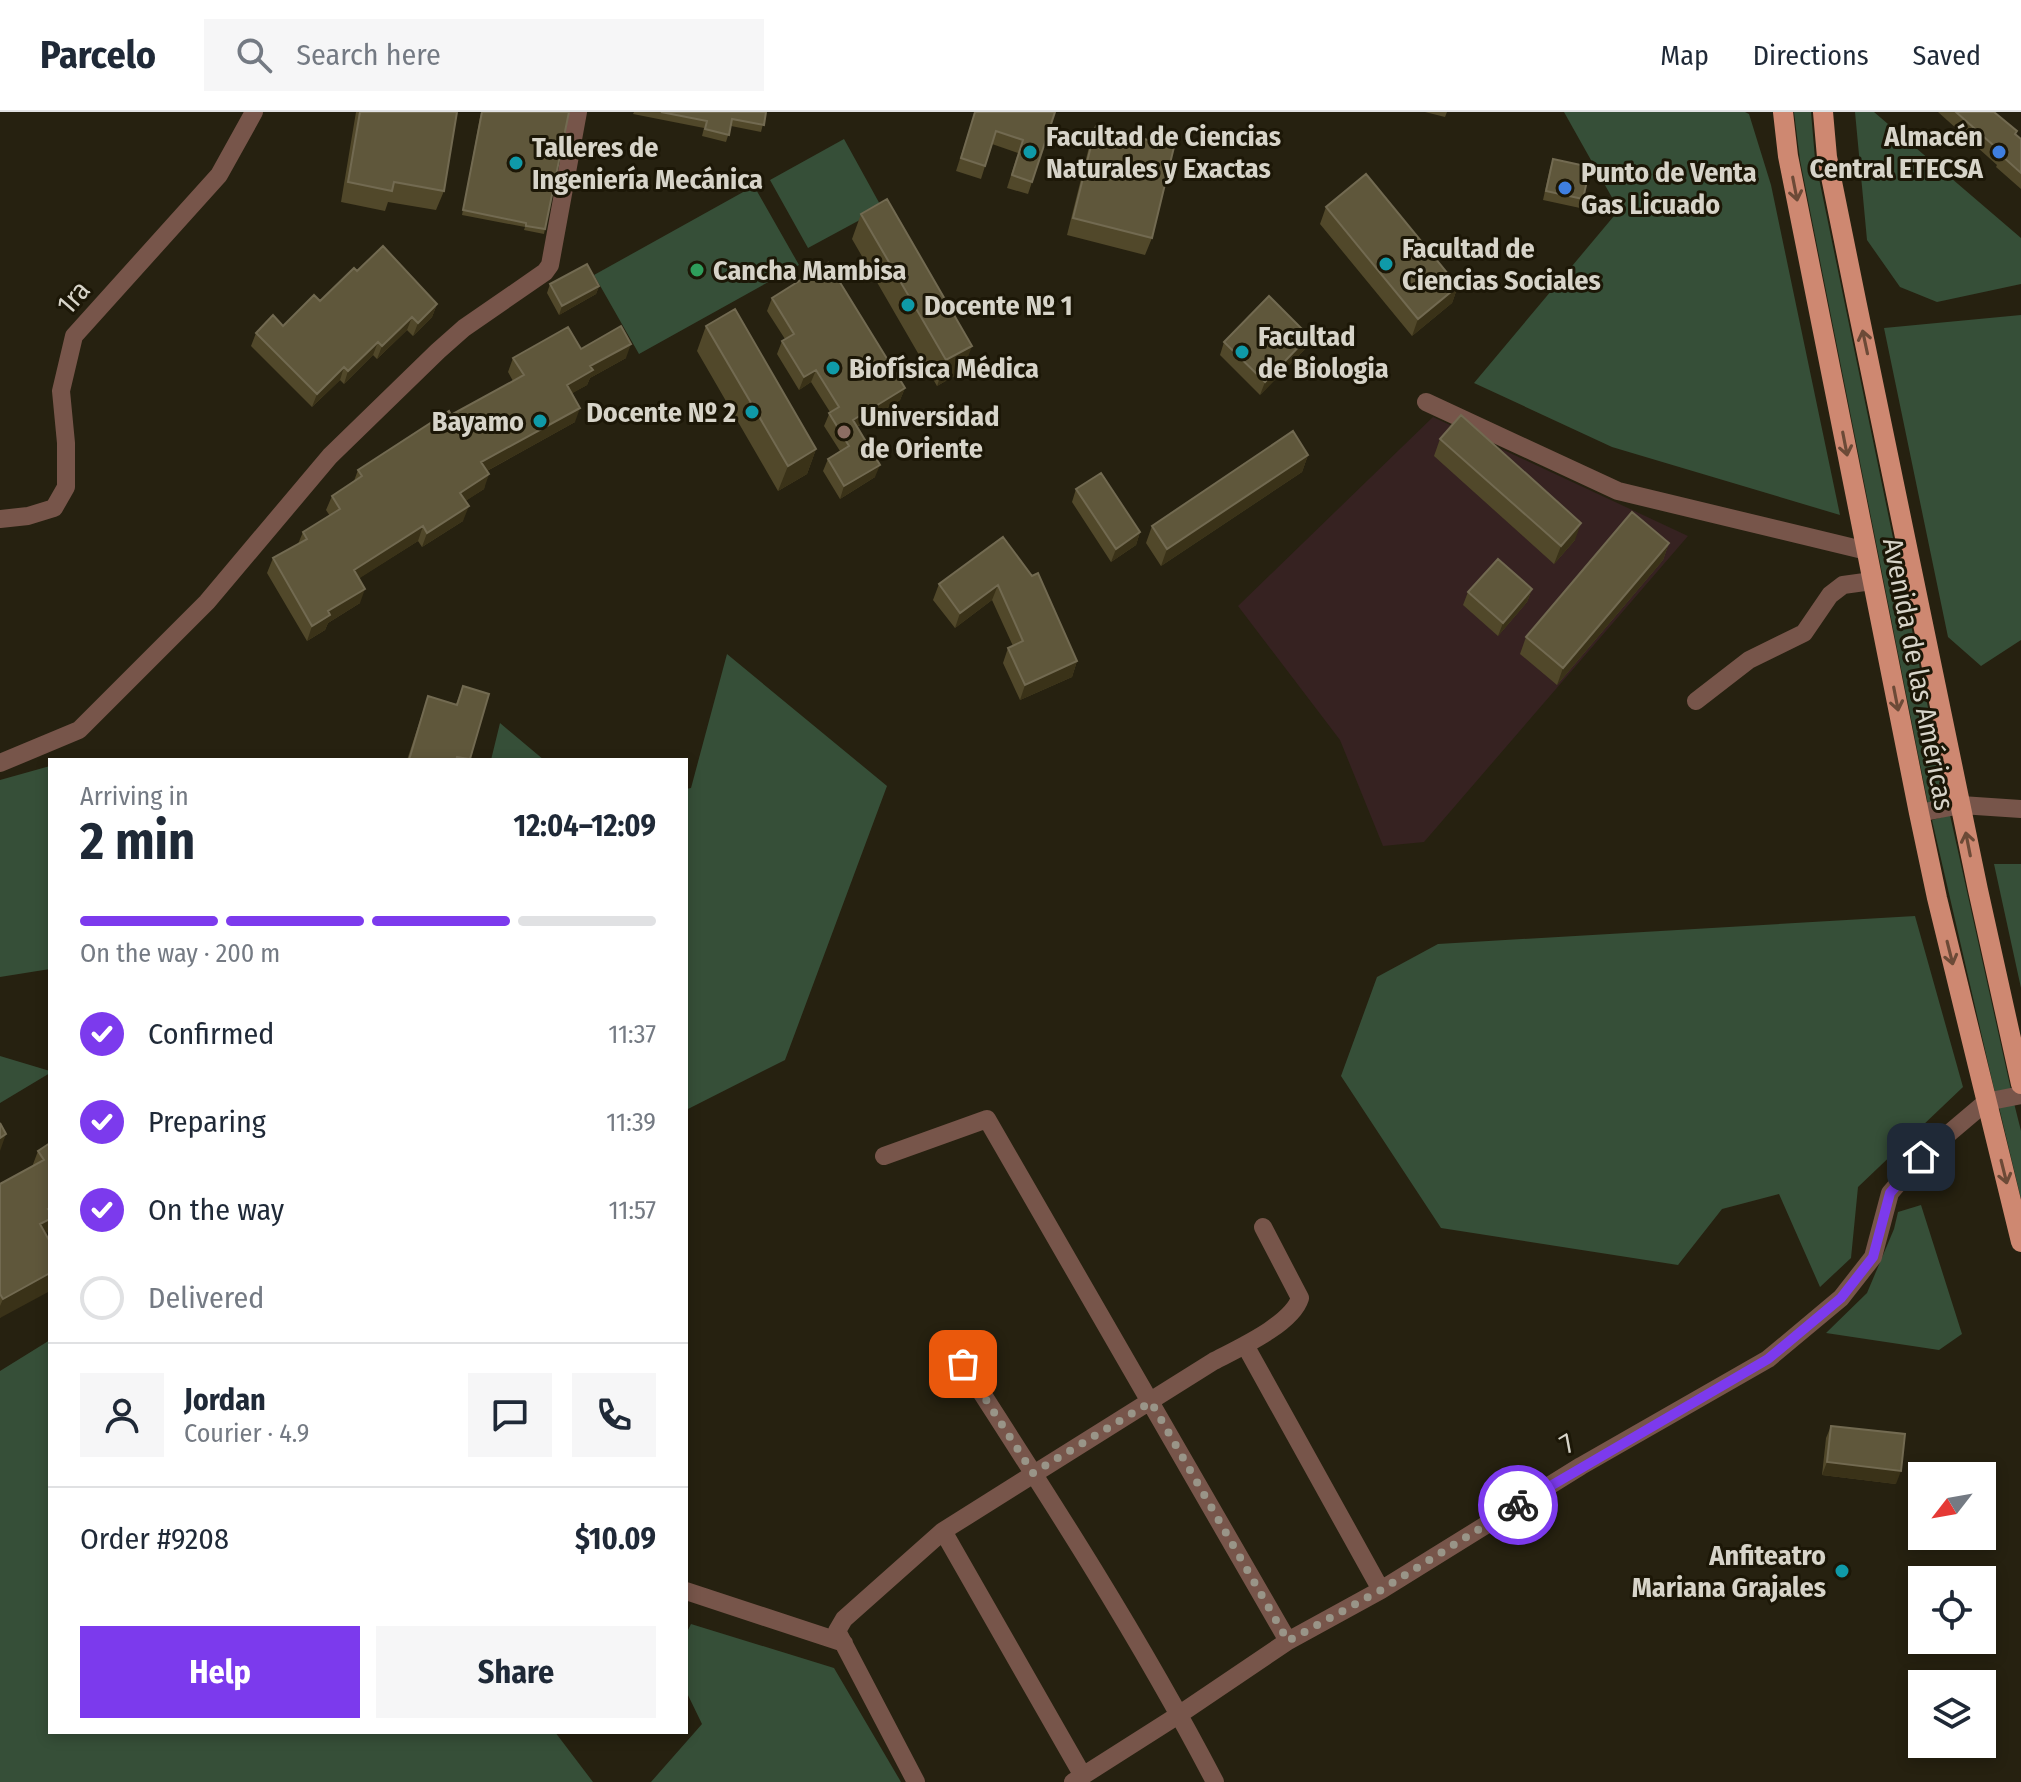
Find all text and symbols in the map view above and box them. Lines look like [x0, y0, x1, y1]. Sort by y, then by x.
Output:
search box [204, 19, 764, 91]
text: Parcelo [40, 32, 156, 78]
icon: search [232, 33, 276, 77]
text: Search here [296, 37, 441, 73]
text: Map [1660, 39, 1709, 72]
text: Directions [1753, 39, 1869, 72]
text: Saved [1913, 39, 1981, 72]
place label: Facultad de Ciencias Naturales y Exactas [1046, 120, 1281, 185]
place label: Almacén Central ETECSA [1810, 120, 1984, 185]
place label: Talleres de Ingeniería Mecánica [532, 131, 763, 196]
marker: Facultad de Ciencias Naturales y Exactas [1021, 143, 1039, 161]
marker: Almacén Central ETECSA [1990, 143, 2008, 161]
marker: Talleres de Ingeniería Mecánica [507, 154, 525, 172]
place label: Punto de Venta Gas Licuado [1581, 156, 1757, 221]
one-way arrow [1788, 176, 1803, 201]
marker: Punto de Venta Gas Licuado [1556, 179, 1574, 197]
place label: Facultad de Ciencias Sociales [1402, 232, 1601, 297]
place label: Cancha Mambisa [713, 254, 907, 287]
marker: Facultad de Ciencias Sociales [1377, 255, 1395, 273]
marker: Cancha Mambisa [688, 261, 706, 279]
street label: 1ra [50, 274, 97, 321]
place label: Docente Nº 1 [924, 289, 1073, 322]
marker: Docente Nº 1 [899, 296, 917, 314]
place label: Facultad de Biologia [1258, 320, 1389, 385]
one-way arrow [1856, 330, 1871, 356]
marker: Facultad de Biologia [1233, 343, 1251, 361]
place label: Biofísica Médica [849, 352, 1039, 385]
marker: Biofísica Médica [824, 359, 842, 377]
place label: Docente Nº 2 [586, 396, 736, 429]
place label: Universidad de Oriente [860, 400, 999, 465]
marker: Docente Nº 2 [743, 403, 761, 421]
place label: Bayamo [432, 405, 524, 438]
marker: Bayamo [531, 412, 549, 430]
marker: Universidad de Oriente [835, 423, 853, 441]
one-way arrow [1839, 431, 1854, 456]
street label: Avenida de las Américas [1876, 535, 1961, 813]
one-way arrow [1889, 686, 1904, 711]
text: Arriving in [80, 781, 189, 812]
text: 12:04–12:09 [514, 808, 656, 844]
text: 2 min [80, 810, 195, 873]
one-way arrow [1960, 831, 1975, 857]
text: On the way · 200 m [80, 938, 280, 969]
one-way arrow [1943, 940, 1958, 966]
icon: check [80, 1012, 124, 1056]
text: Confirmed [148, 1016, 274, 1052]
text: 11:37 [608, 1019, 656, 1050]
icon: check [80, 1100, 124, 1144]
text: Preparing [148, 1104, 266, 1140]
text: 11:39 [606, 1107, 656, 1138]
pin [1887, 1123, 1955, 1191]
icon: home [1899, 1135, 1943, 1179]
one-way arrow [1997, 1158, 2012, 1184]
icon: check [80, 1188, 124, 1232]
text: On the way [148, 1192, 284, 1228]
text: 11:57 [609, 1195, 656, 1226]
text: Delivered [148, 1280, 264, 1316]
pin [929, 1330, 997, 1398]
icon: bag [941, 1342, 985, 1386]
button: person [80, 1373, 164, 1457]
button: chat [468, 1373, 552, 1457]
button: phone [572, 1373, 656, 1457]
text: Jordan [184, 1382, 266, 1418]
text: Courier · 4.9 [184, 1418, 309, 1449]
street label: 7 [1554, 1426, 1581, 1460]
north arrow [1908, 1462, 1996, 1550]
map controls [1908, 1462, 1996, 1758]
courier [1478, 1465, 1558, 1545]
icon: bike [1496, 1483, 1540, 1527]
text: Order #9208 [80, 1521, 229, 1557]
text: $10.09 [575, 1521, 656, 1557]
place label: Anfiteatro Mariana Grajales [1632, 1539, 1826, 1604]
marker: Anfiteatro Mariana Grajales [1833, 1562, 1851, 1580]
button: locate [1908, 1566, 1996, 1654]
button: Help [80, 1626, 360, 1718]
button: Share [376, 1626, 656, 1718]
button: layers [1908, 1670, 1996, 1758]

